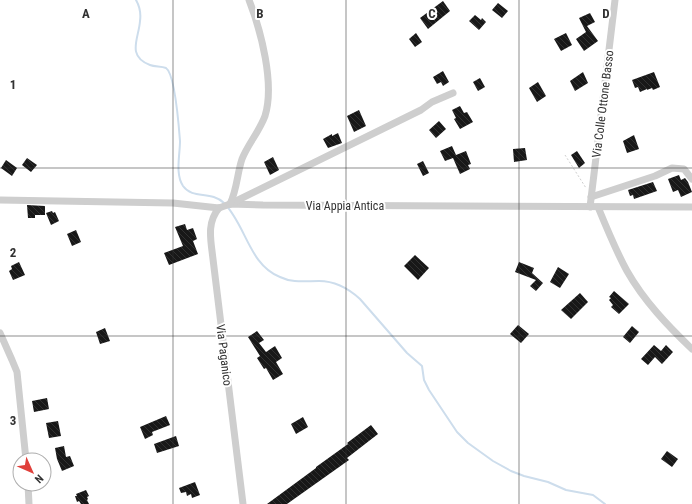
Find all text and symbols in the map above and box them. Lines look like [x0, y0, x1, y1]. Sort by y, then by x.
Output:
text: A [82, 6, 90, 21]
text: B [256, 6, 264, 21]
text: C [428, 6, 436, 21]
text: D [602, 6, 610, 21]
street label: Via Colle Ottone Basso [589, 49, 617, 159]
text: 1 [10, 77, 16, 92]
street label: Via Appia Antica [306, 199, 384, 213]
text: 2 [10, 245, 17, 260]
street label: Via Paganico [213, 323, 235, 387]
text: 3 [10, 413, 16, 428]
north arrow [12, 452, 52, 492]
text: N [32, 472, 46, 486]

